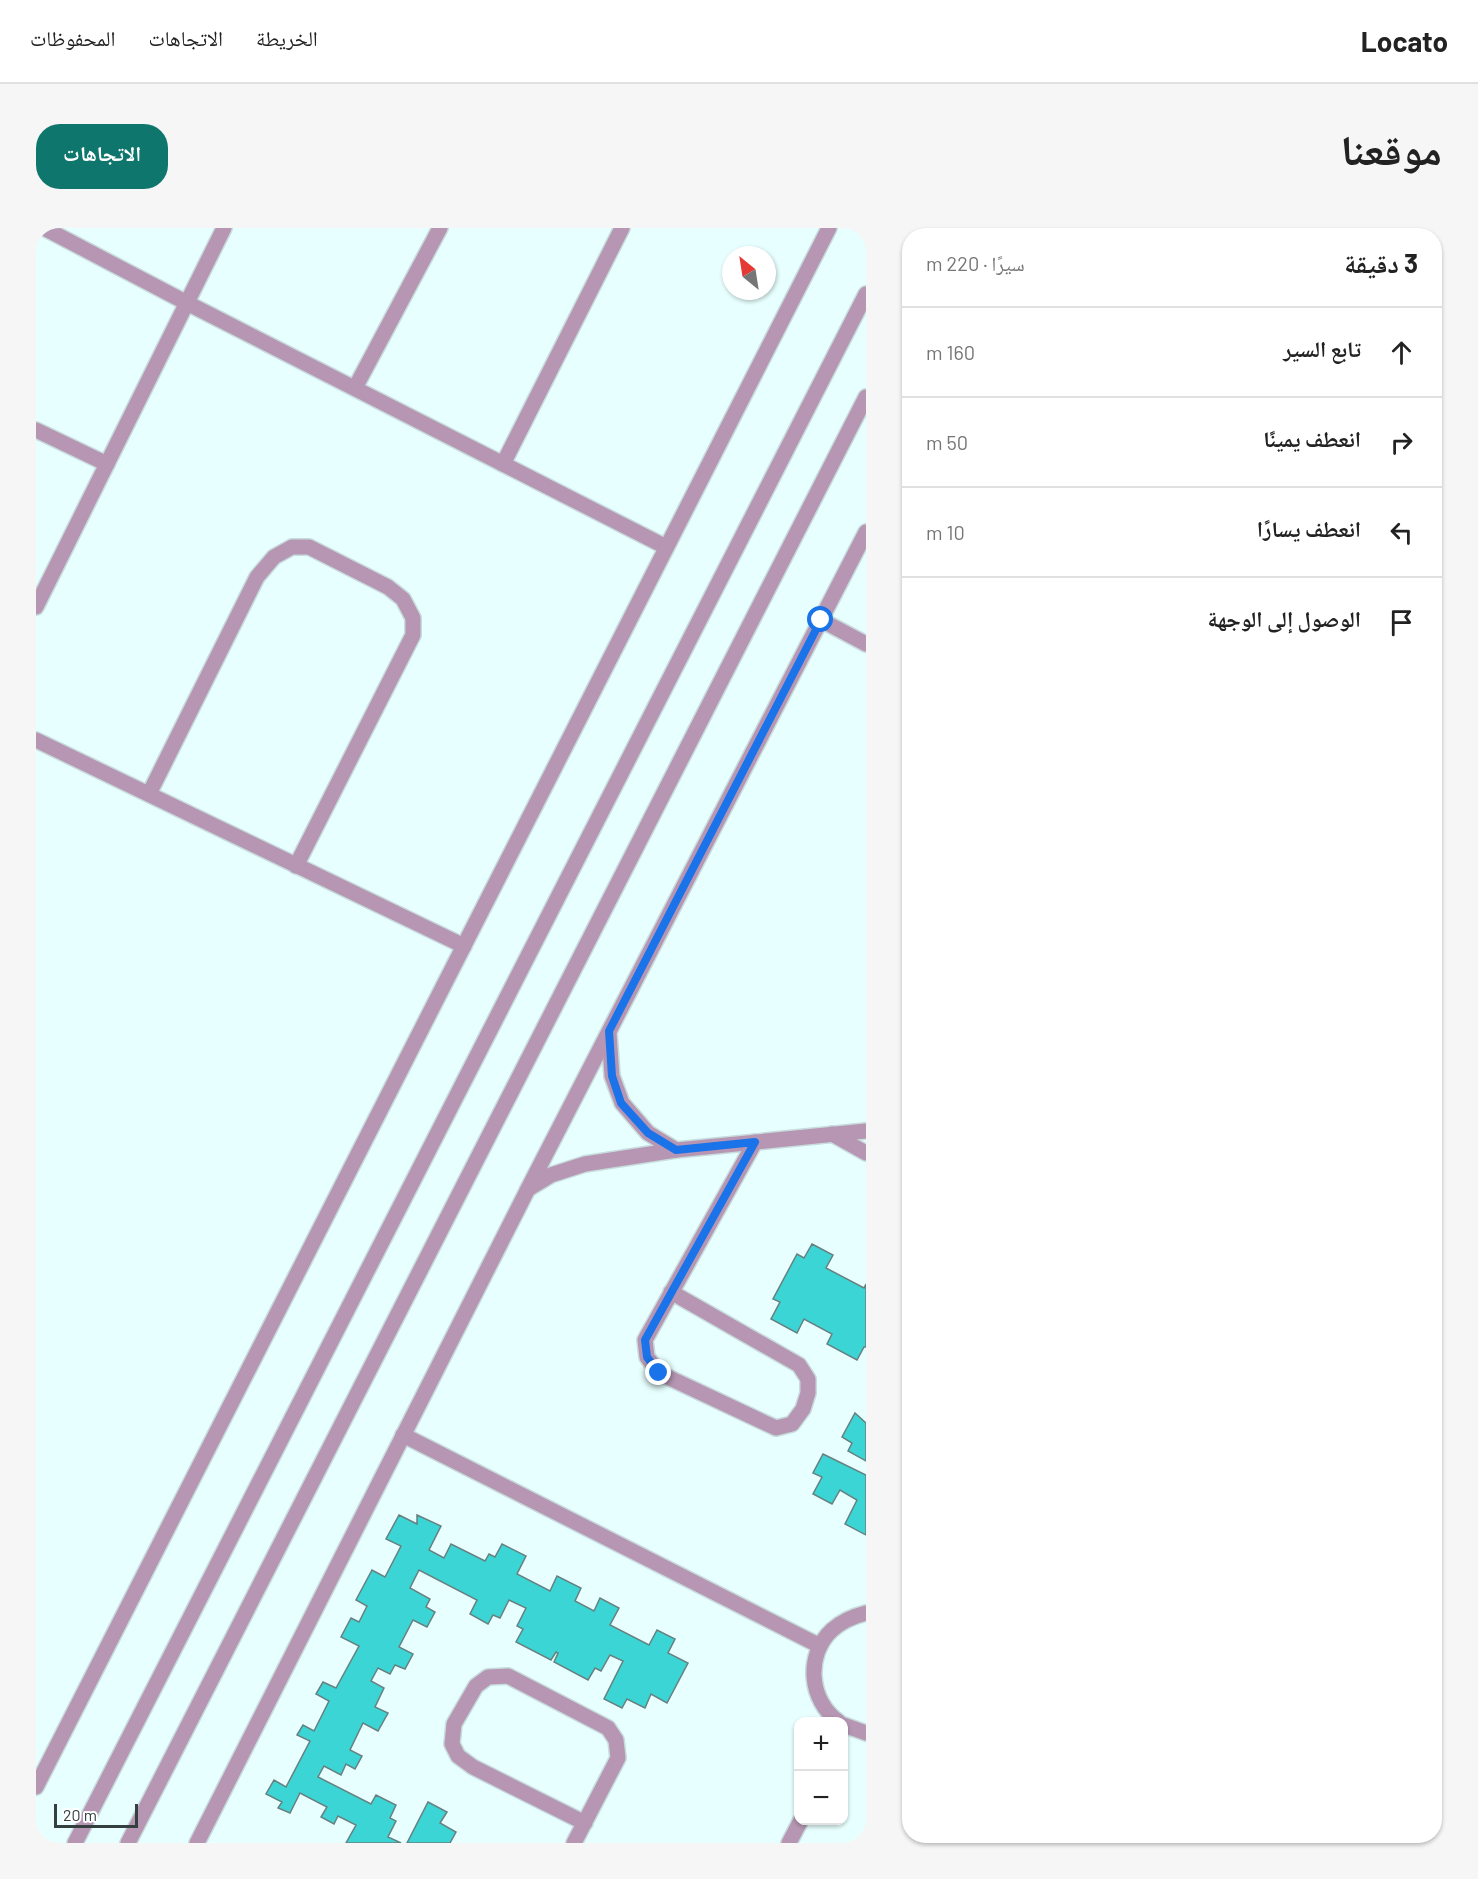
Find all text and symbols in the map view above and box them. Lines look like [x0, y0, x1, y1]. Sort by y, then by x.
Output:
text: Locato [1361, 24, 1448, 58]
text: المحفوظات [30, 25, 115, 50]
text: الاتجاهات [148, 25, 223, 50]
text: الخريطة [256, 25, 318, 50]
text: موقعنا [1341, 123, 1442, 173]
button: الاتجاهات [36, 124, 168, 189]
north arrow [722, 246, 776, 300]
text: 3 دقيقة [1344, 247, 1418, 278]
text: سيرًا · 220 m [926, 251, 1025, 275]
text: تابع السير [1283, 335, 1361, 361]
icon: ahead [1385, 336, 1418, 369]
text: 160 m [926, 340, 975, 364]
text: انعطف يمينًا [1263, 425, 1361, 451]
icon: right [1385, 426, 1418, 459]
text: 50 m [926, 430, 968, 454]
text: انعطف يسارًا [1257, 515, 1361, 541]
icon: left [1385, 516, 1418, 549]
text: 10 m [926, 520, 965, 544]
text: الوصول إلى الوجهة [1208, 605, 1361, 631]
route start [807, 606, 833, 632]
icon: arrive [1385, 606, 1418, 639]
route end [645, 1359, 671, 1385]
map controls [794, 1717, 848, 1825]
button: + [794, 1717, 848, 1771]
button: − [794, 1771, 848, 1825]
scale bar [54, 1801, 138, 1828]
text: 20 m [63, 1805, 97, 1824]

